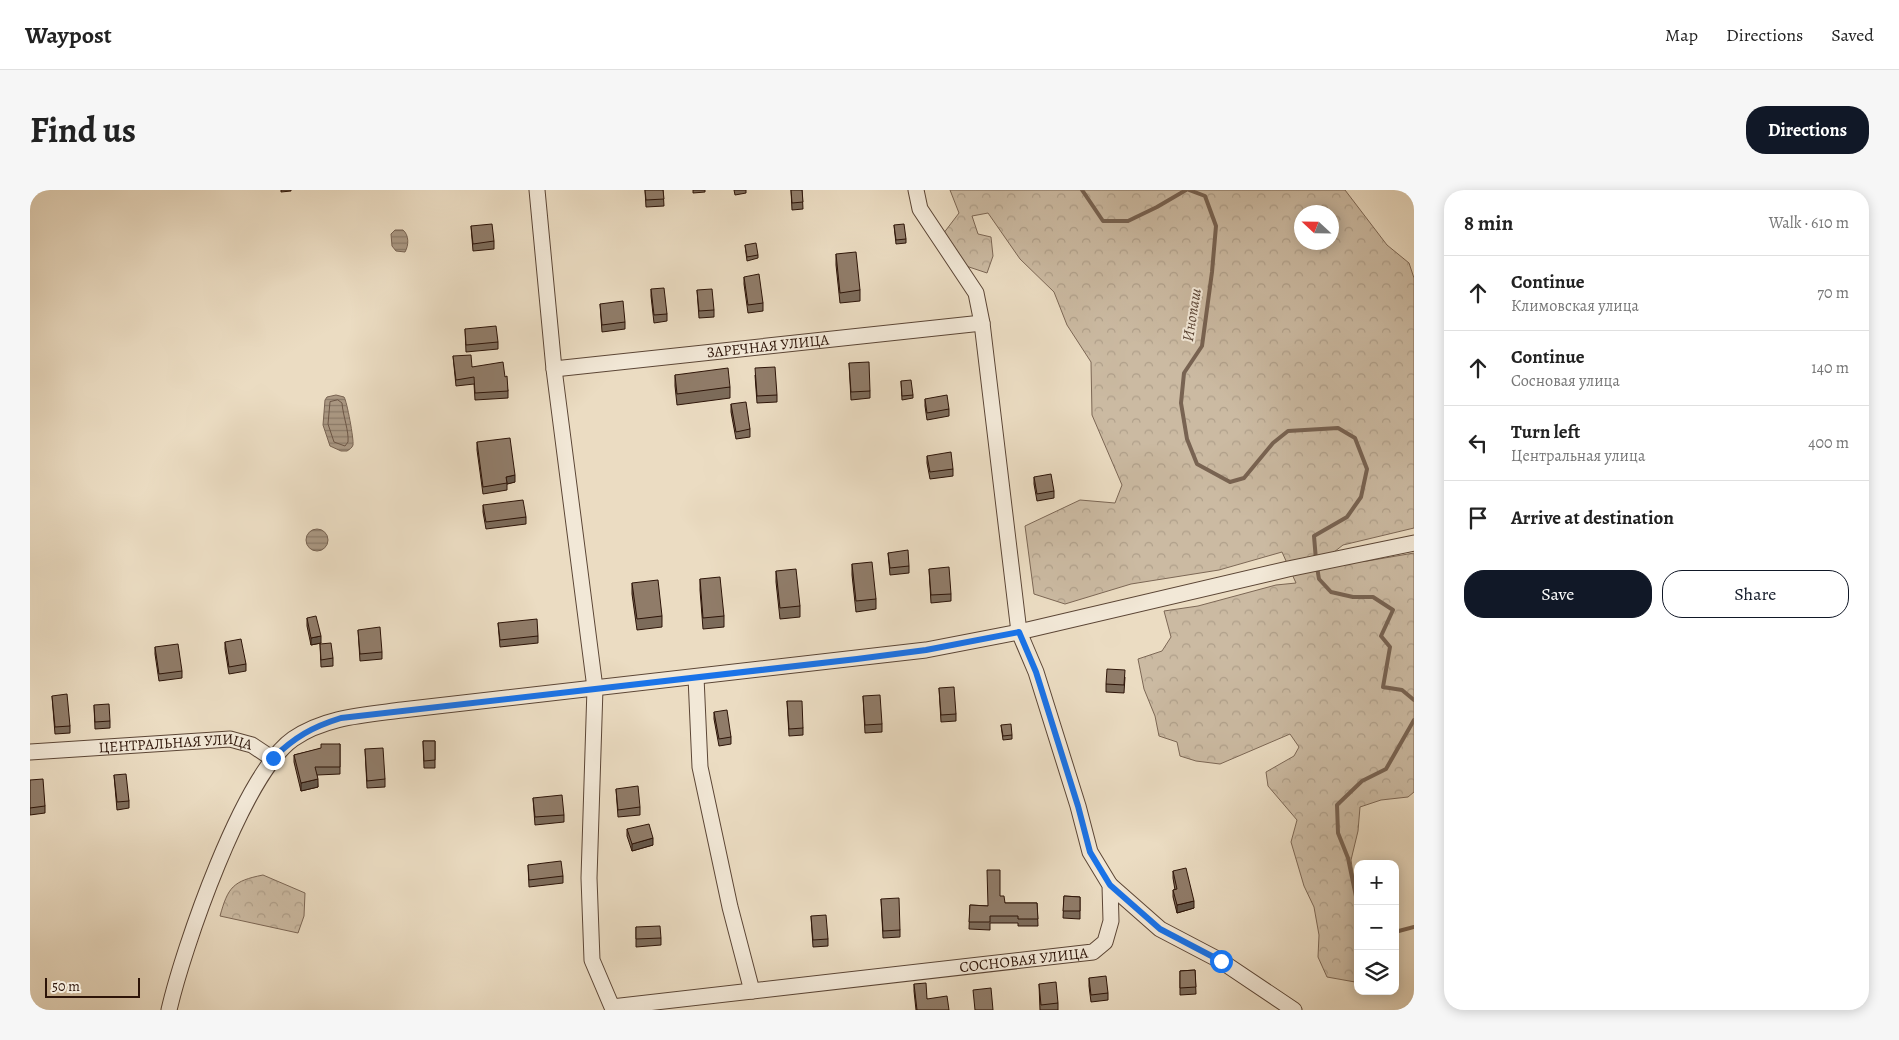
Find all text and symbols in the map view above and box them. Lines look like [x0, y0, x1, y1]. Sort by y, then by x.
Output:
text: Waypost [25, 19, 112, 51]
text: Map [1665, 23, 1698, 47]
text: Directions [1726, 23, 1803, 47]
text: Saved [1831, 23, 1874, 47]
text: Find us [30, 106, 136, 154]
button: Directions [1746, 106, 1869, 154]
north arrow [1294, 205, 1339, 250]
text: 8 min [1464, 209, 1513, 237]
text: Walk · 610 m [1769, 212, 1849, 234]
text: Continue [1511, 269, 1585, 295]
icon: ahead [1464, 279, 1492, 307]
text: 70 m [1817, 282, 1849, 304]
water label: Инопаш [1177, 287, 1207, 343]
text: Климовская улица [1511, 295, 1639, 317]
street label: ЗАРЕЧНАЯ УЛИЦА [706, 329, 830, 363]
text: Continue [1511, 344, 1585, 370]
icon: ahead [1464, 354, 1492, 382]
text: 140 m [1811, 357, 1849, 379]
text: Сосновая улица [1511, 370, 1620, 392]
text: Turn left [1511, 419, 1580, 445]
icon: left [1464, 429, 1492, 457]
text: 400 m [1808, 432, 1849, 454]
text: Центральная улица [1511, 445, 1645, 467]
icon: arrive [1464, 504, 1492, 532]
text: Arrive at destination [1511, 505, 1674, 531]
button: Save [1464, 570, 1652, 618]
button: Share [1662, 570, 1849, 618]
street label: ЦЕНТРАЛЬНАЯ УЛИЦА [98, 729, 255, 758]
route end [262, 747, 285, 770]
map controls [1354, 860, 1399, 995]
button: + [1354, 860, 1399, 905]
button: − [1354, 905, 1399, 950]
street label: СОСНОВАЯ УЛИЦА [958, 943, 1089, 977]
route start [1210, 950, 1233, 973]
button: layers [1354, 950, 1399, 995]
scale bar [45, 975, 140, 998]
text: 50 m [52, 977, 80, 996]

